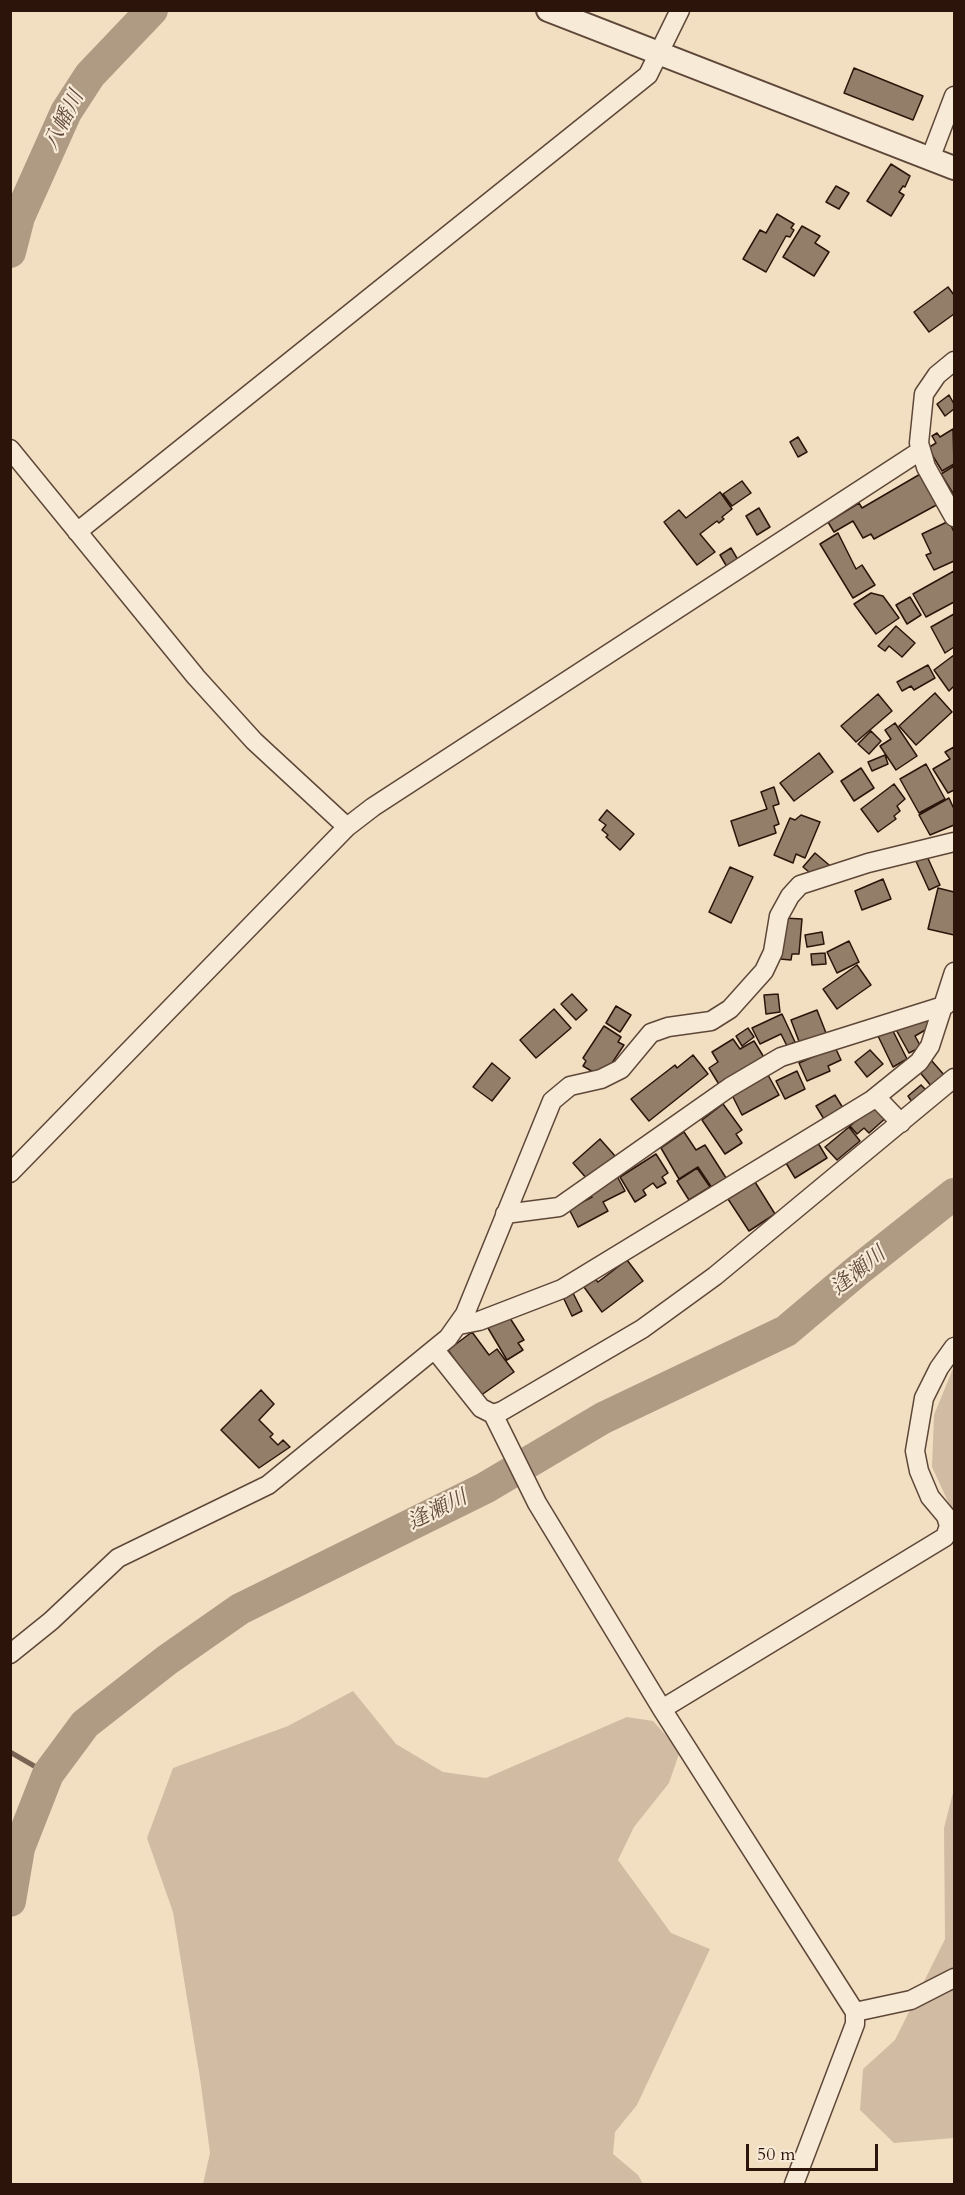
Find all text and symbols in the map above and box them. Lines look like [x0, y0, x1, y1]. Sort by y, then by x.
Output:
water label: 八幡川 [39, 87, 91, 155]
water label: 逢瀬川 [827, 1242, 891, 1302]
water label: 逢瀬川 [404, 1486, 472, 1536]
scale bar [749, 2132, 881, 2170]
text: 50 m [757, 2142, 796, 2167]

